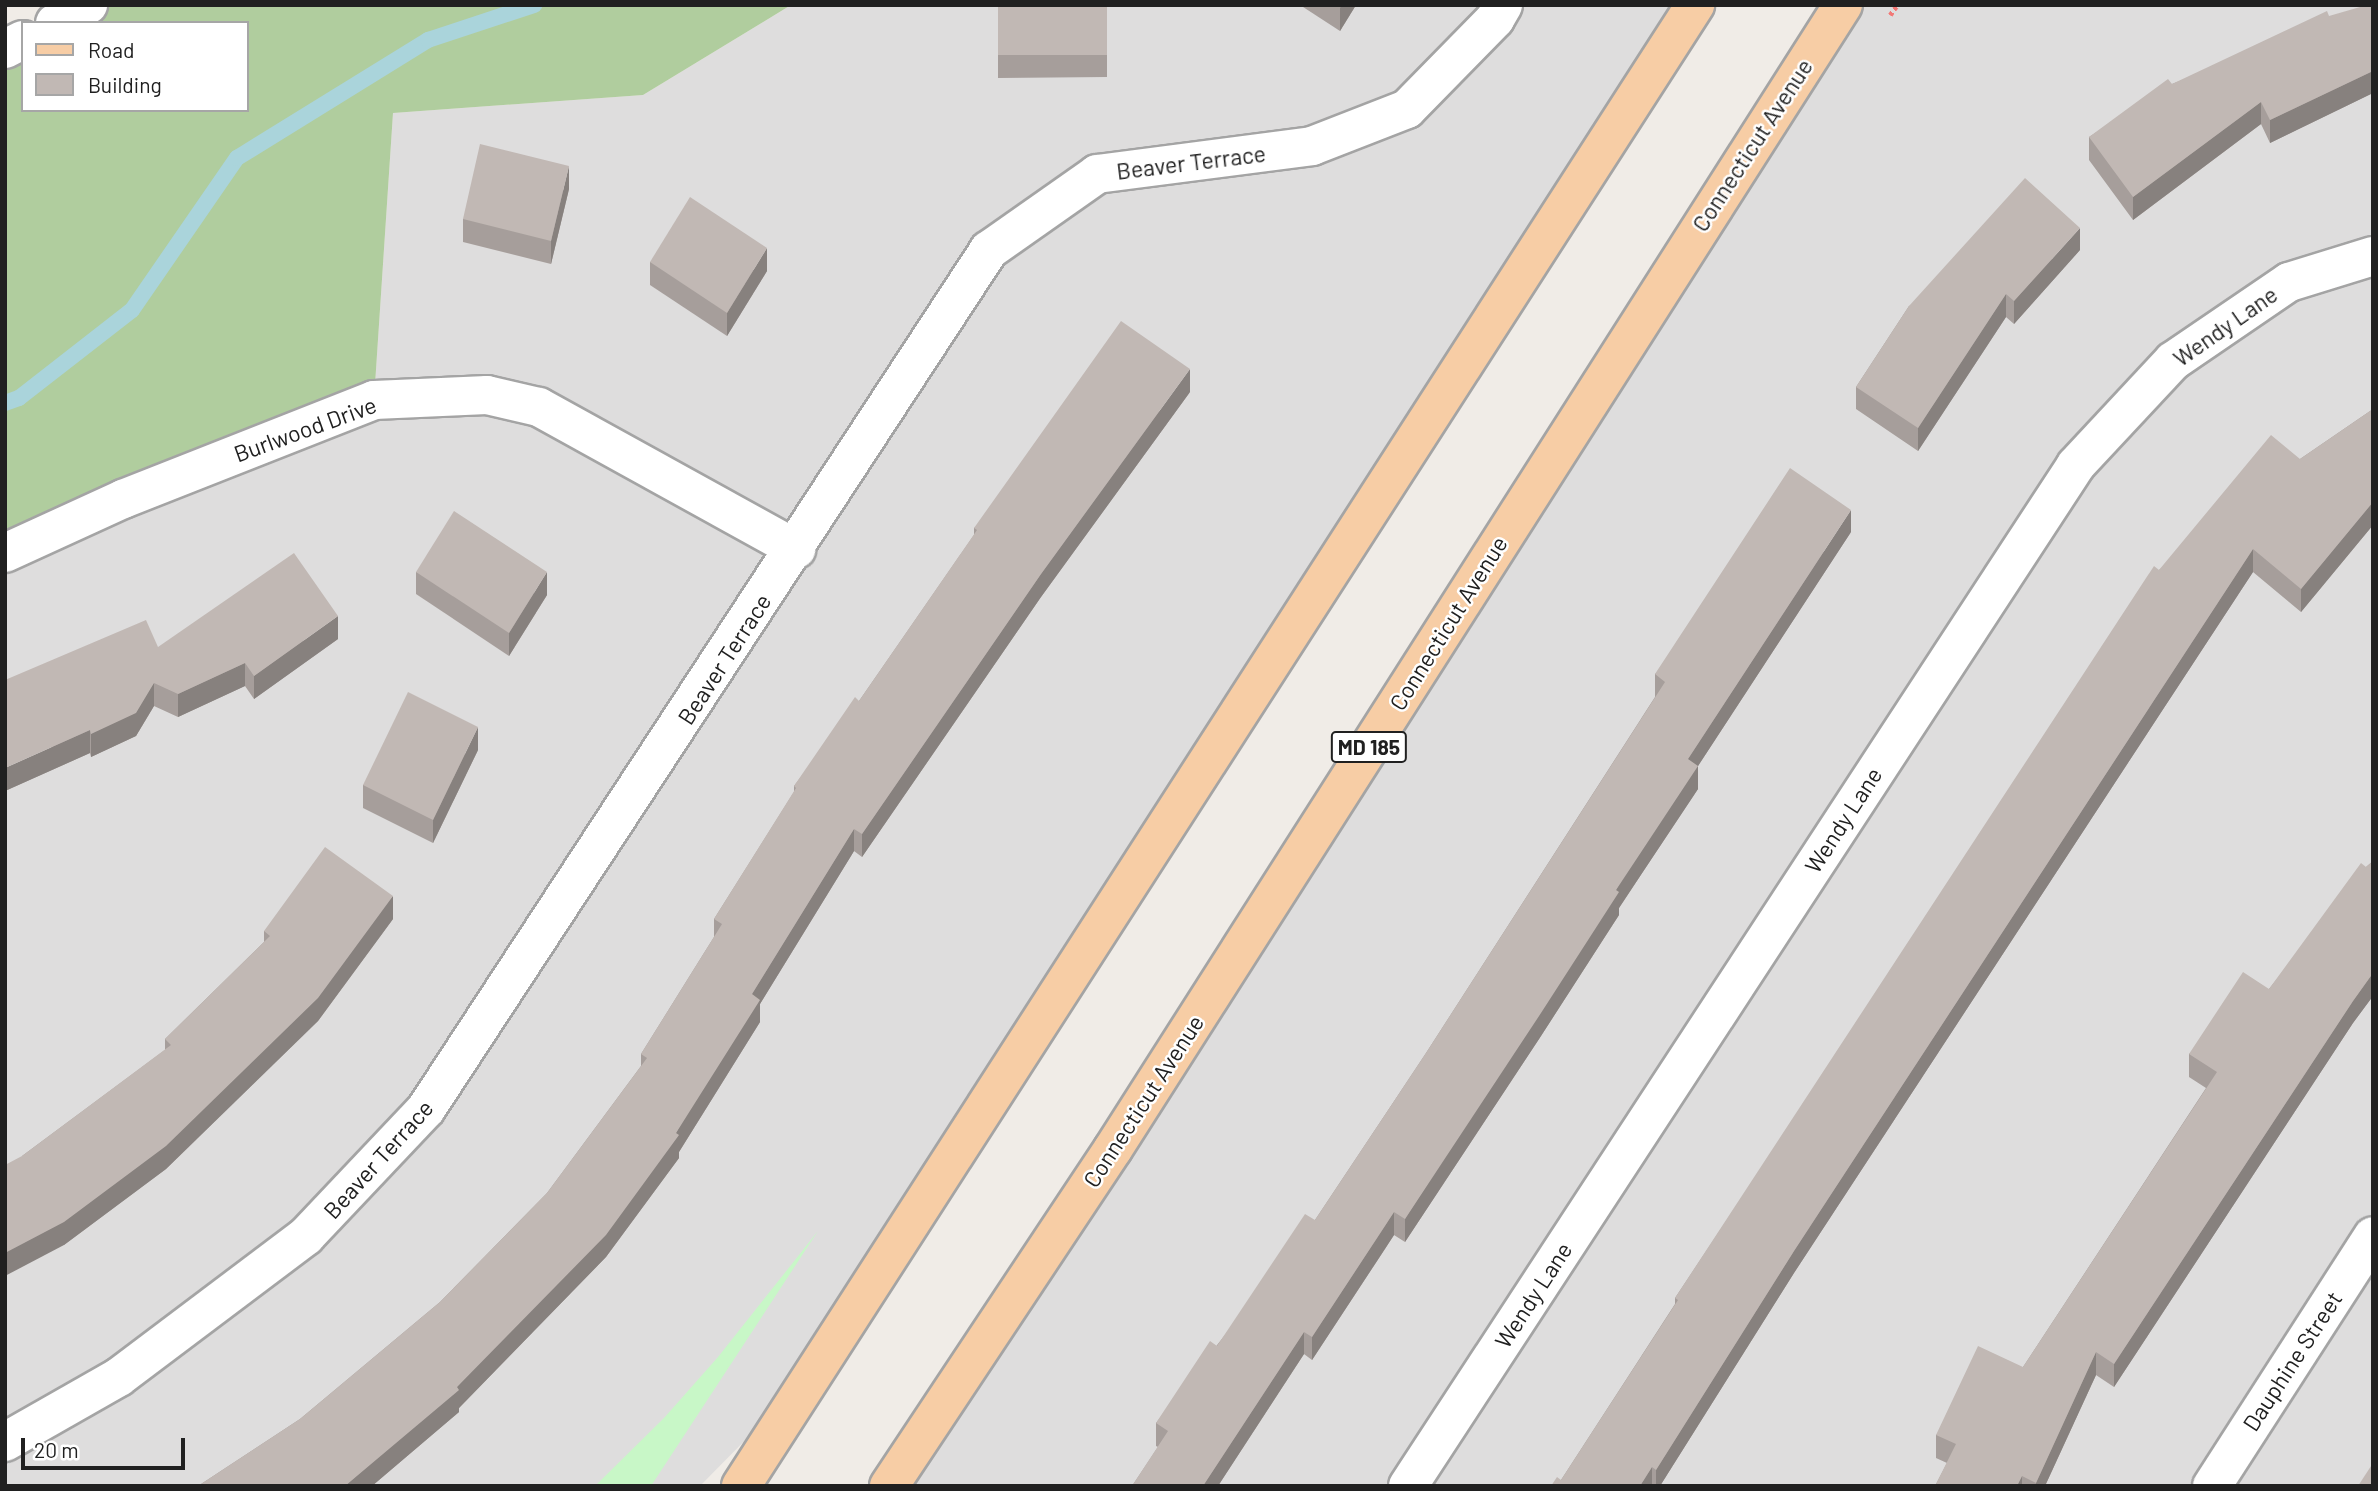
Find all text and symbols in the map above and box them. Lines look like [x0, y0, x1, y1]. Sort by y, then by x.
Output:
legend [21, 21, 248, 112]
text: Road [88, 37, 134, 62]
street label: Connecticut Avenue [1686, 54, 1818, 236]
text: Building [88, 72, 162, 97]
street label: Beaver Terrace [1115, 139, 1267, 185]
street label: Wendy Lane [2168, 280, 2282, 372]
street label: Burlwood Drive [230, 390, 380, 468]
street label: Connecticut Avenue [1383, 531, 1513, 715]
street label: Beaver Terrace [672, 588, 776, 730]
road number: MD 185 [1330, 730, 1408, 764]
street label: Wendy Lane [1799, 762, 1887, 878]
street label: Connecticut Avenue [1077, 1010, 1209, 1192]
street label: Beaver Terrace [317, 1094, 439, 1224]
street label: Wendy Lane [1489, 1237, 1577, 1353]
street label: Dauphine Street [2237, 1286, 2347, 1436]
scale bar [24, 1424, 189, 1468]
text: 20 m [34, 1437, 79, 1462]

